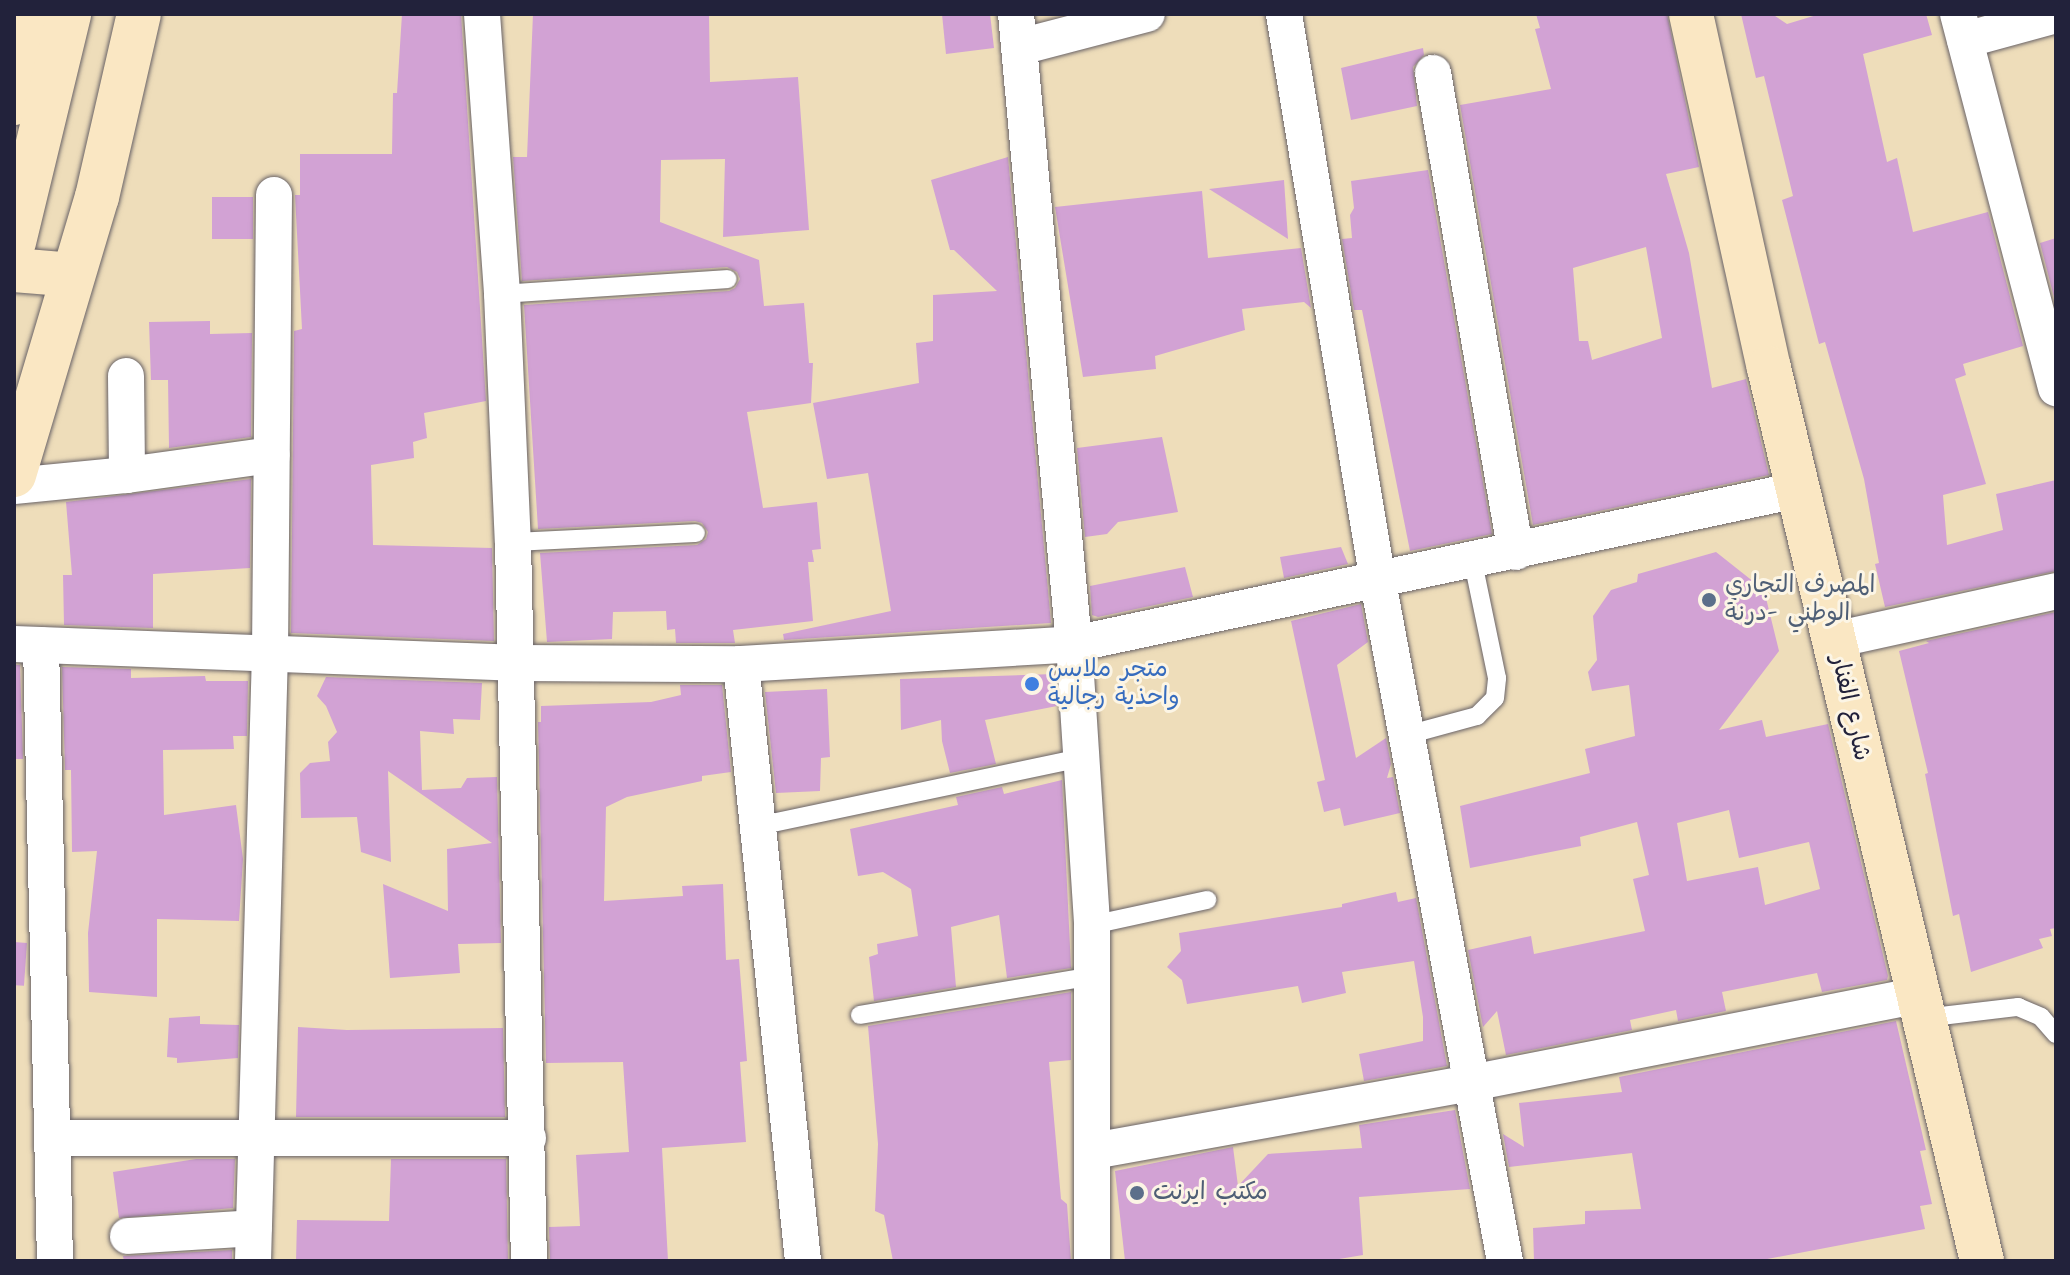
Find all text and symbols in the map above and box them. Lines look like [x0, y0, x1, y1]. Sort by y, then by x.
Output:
place label: المصرف التجاري الوطني -درنة [1725, 572, 1876, 628]
marker: المصرف التجاري الوطني -درنة [1700, 591, 1718, 609]
street label: شارع الفنار [1824, 652, 1876, 764]
place label: متجر ملابس واحذية رجالية [1048, 656, 1179, 712]
marker: متجر ملابس واحذية رجالية [1023, 675, 1041, 693]
place label: مكتب ايرنت [1153, 1179, 1268, 1207]
marker: مكتب ايرنت [1128, 1184, 1146, 1202]

